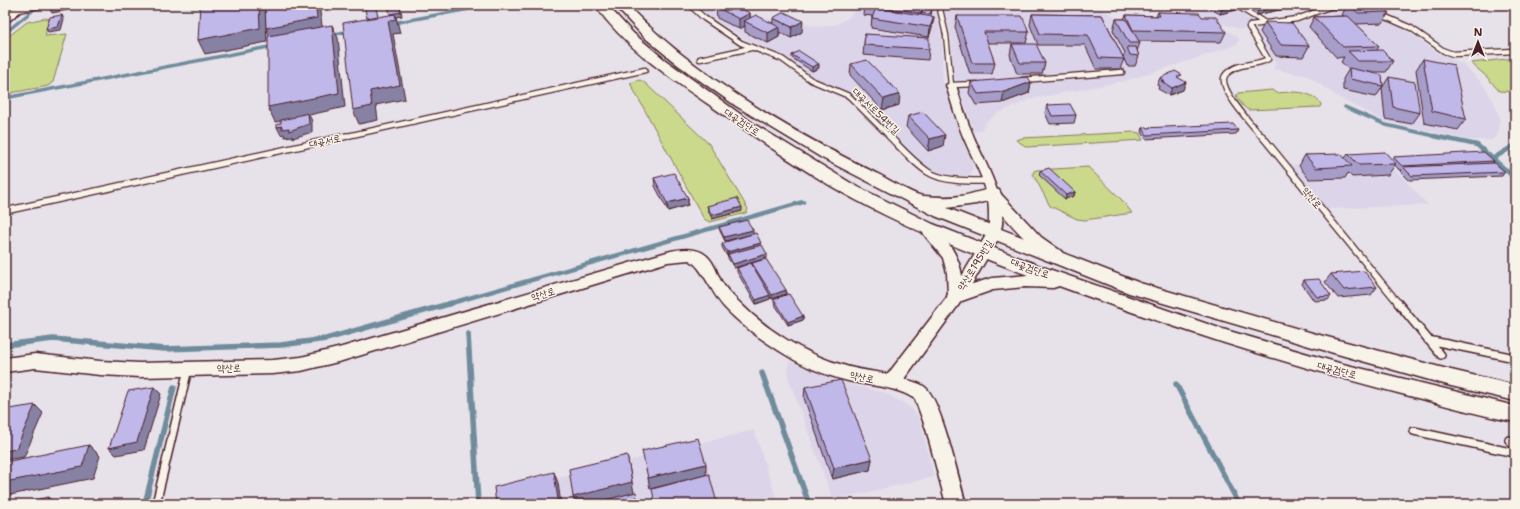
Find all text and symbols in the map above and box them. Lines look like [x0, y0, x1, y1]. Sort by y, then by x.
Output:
north arrow [1458, 22, 1498, 62]
text: N [1474, 25, 1483, 40]
street label: 대곶서로54번길 [849, 85, 903, 137]
street label: 대곶검단로 [722, 105, 762, 139]
street label: 대곶서로 [308, 131, 342, 151]
street label: 약산로 [1299, 185, 1325, 211]
street label: 약산로195번길 [954, 237, 996, 293]
street label: 대곶검단로 [1009, 255, 1051, 281]
street label: 약산로 [530, 284, 556, 304]
street label: 대곶검단로 [1316, 359, 1358, 381]
street label: 약산로 [217, 361, 241, 375]
street label: 약산로 [849, 368, 875, 386]

